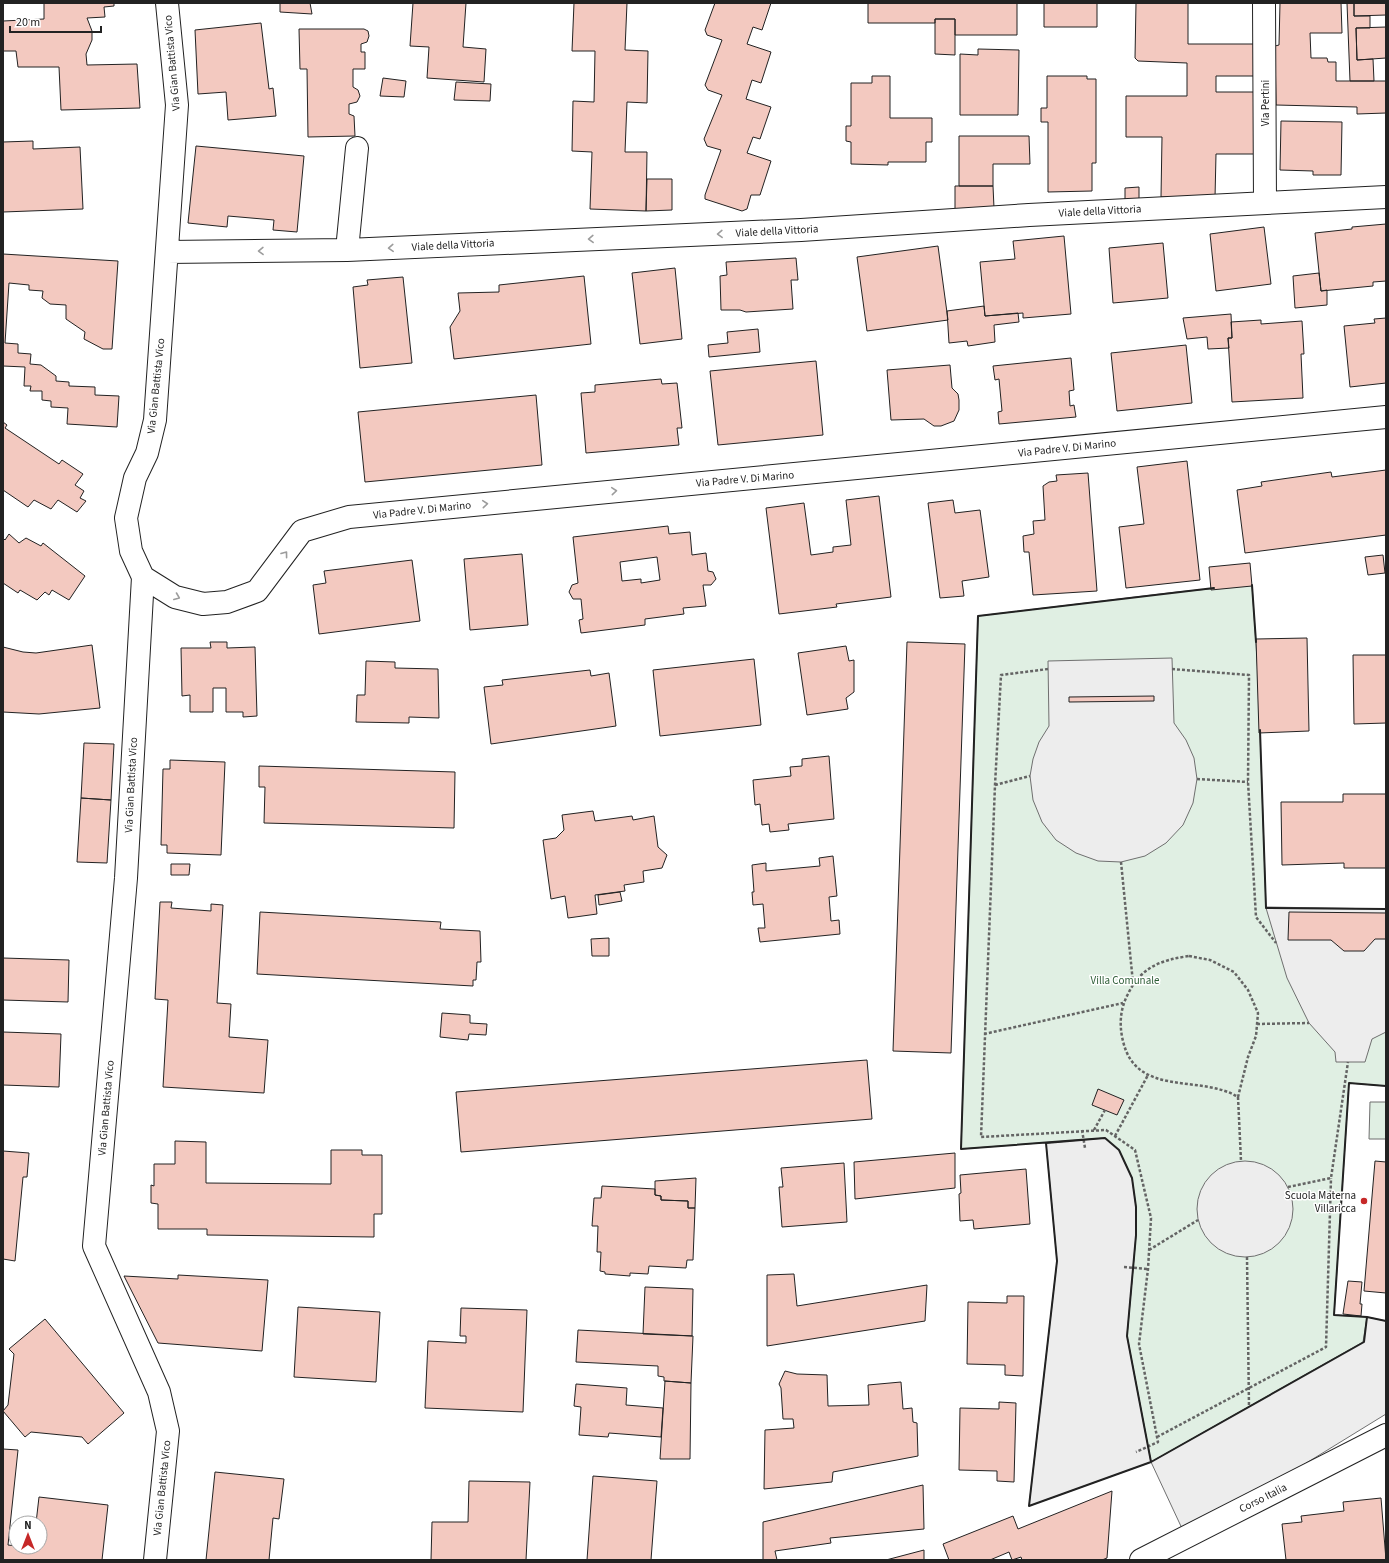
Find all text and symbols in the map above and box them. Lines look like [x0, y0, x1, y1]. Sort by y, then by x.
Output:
scale bar [10, 8, 101, 34]
text: 20 m [16, 14, 40, 31]
street label: Via Gian Battista Vico [160, 15, 184, 111]
street label: Via Pertini [1258, 80, 1273, 126]
street label: Viale della Vittoria [1058, 201, 1142, 221]
street label: Viale della Vittoria [735, 221, 819, 241]
one-way arrow [717, 229, 723, 238]
street label: Viale della Vittoria [411, 235, 495, 255]
one-way arrow [588, 235, 594, 244]
one-way arrow [388, 244, 394, 252]
one-way arrow [258, 247, 264, 255]
street label: Via Gian Battista Vico [144, 338, 168, 434]
street label: Via Padre V. Di Marino [1017, 435, 1117, 461]
street label: Via Padre V. Di Marino [695, 467, 795, 491]
one-way arrow [611, 487, 617, 496]
street label: Via Padre V. Di Marino [372, 497, 472, 523]
one-way arrow [482, 499, 488, 508]
one-way arrow [280, 552, 287, 559]
one-way arrow [173, 592, 180, 600]
street label: Via Gian Battista Vico [121, 737, 141, 833]
park label: Villa Comunale [1091, 973, 1160, 988]
street label: Via Gian Battista Vico [94, 1060, 118, 1156]
place label: Scuola Materna Villaricca [1285, 1188, 1356, 1216]
marker: Scuola Materna Villaricca [1359, 1196, 1369, 1206]
street label: Via Gian Battista Vico [150, 1440, 174, 1536]
street label: Corso Italia [1237, 1480, 1289, 1516]
north arrow [8, 1515, 48, 1555]
text: N [24, 1518, 32, 1533]

